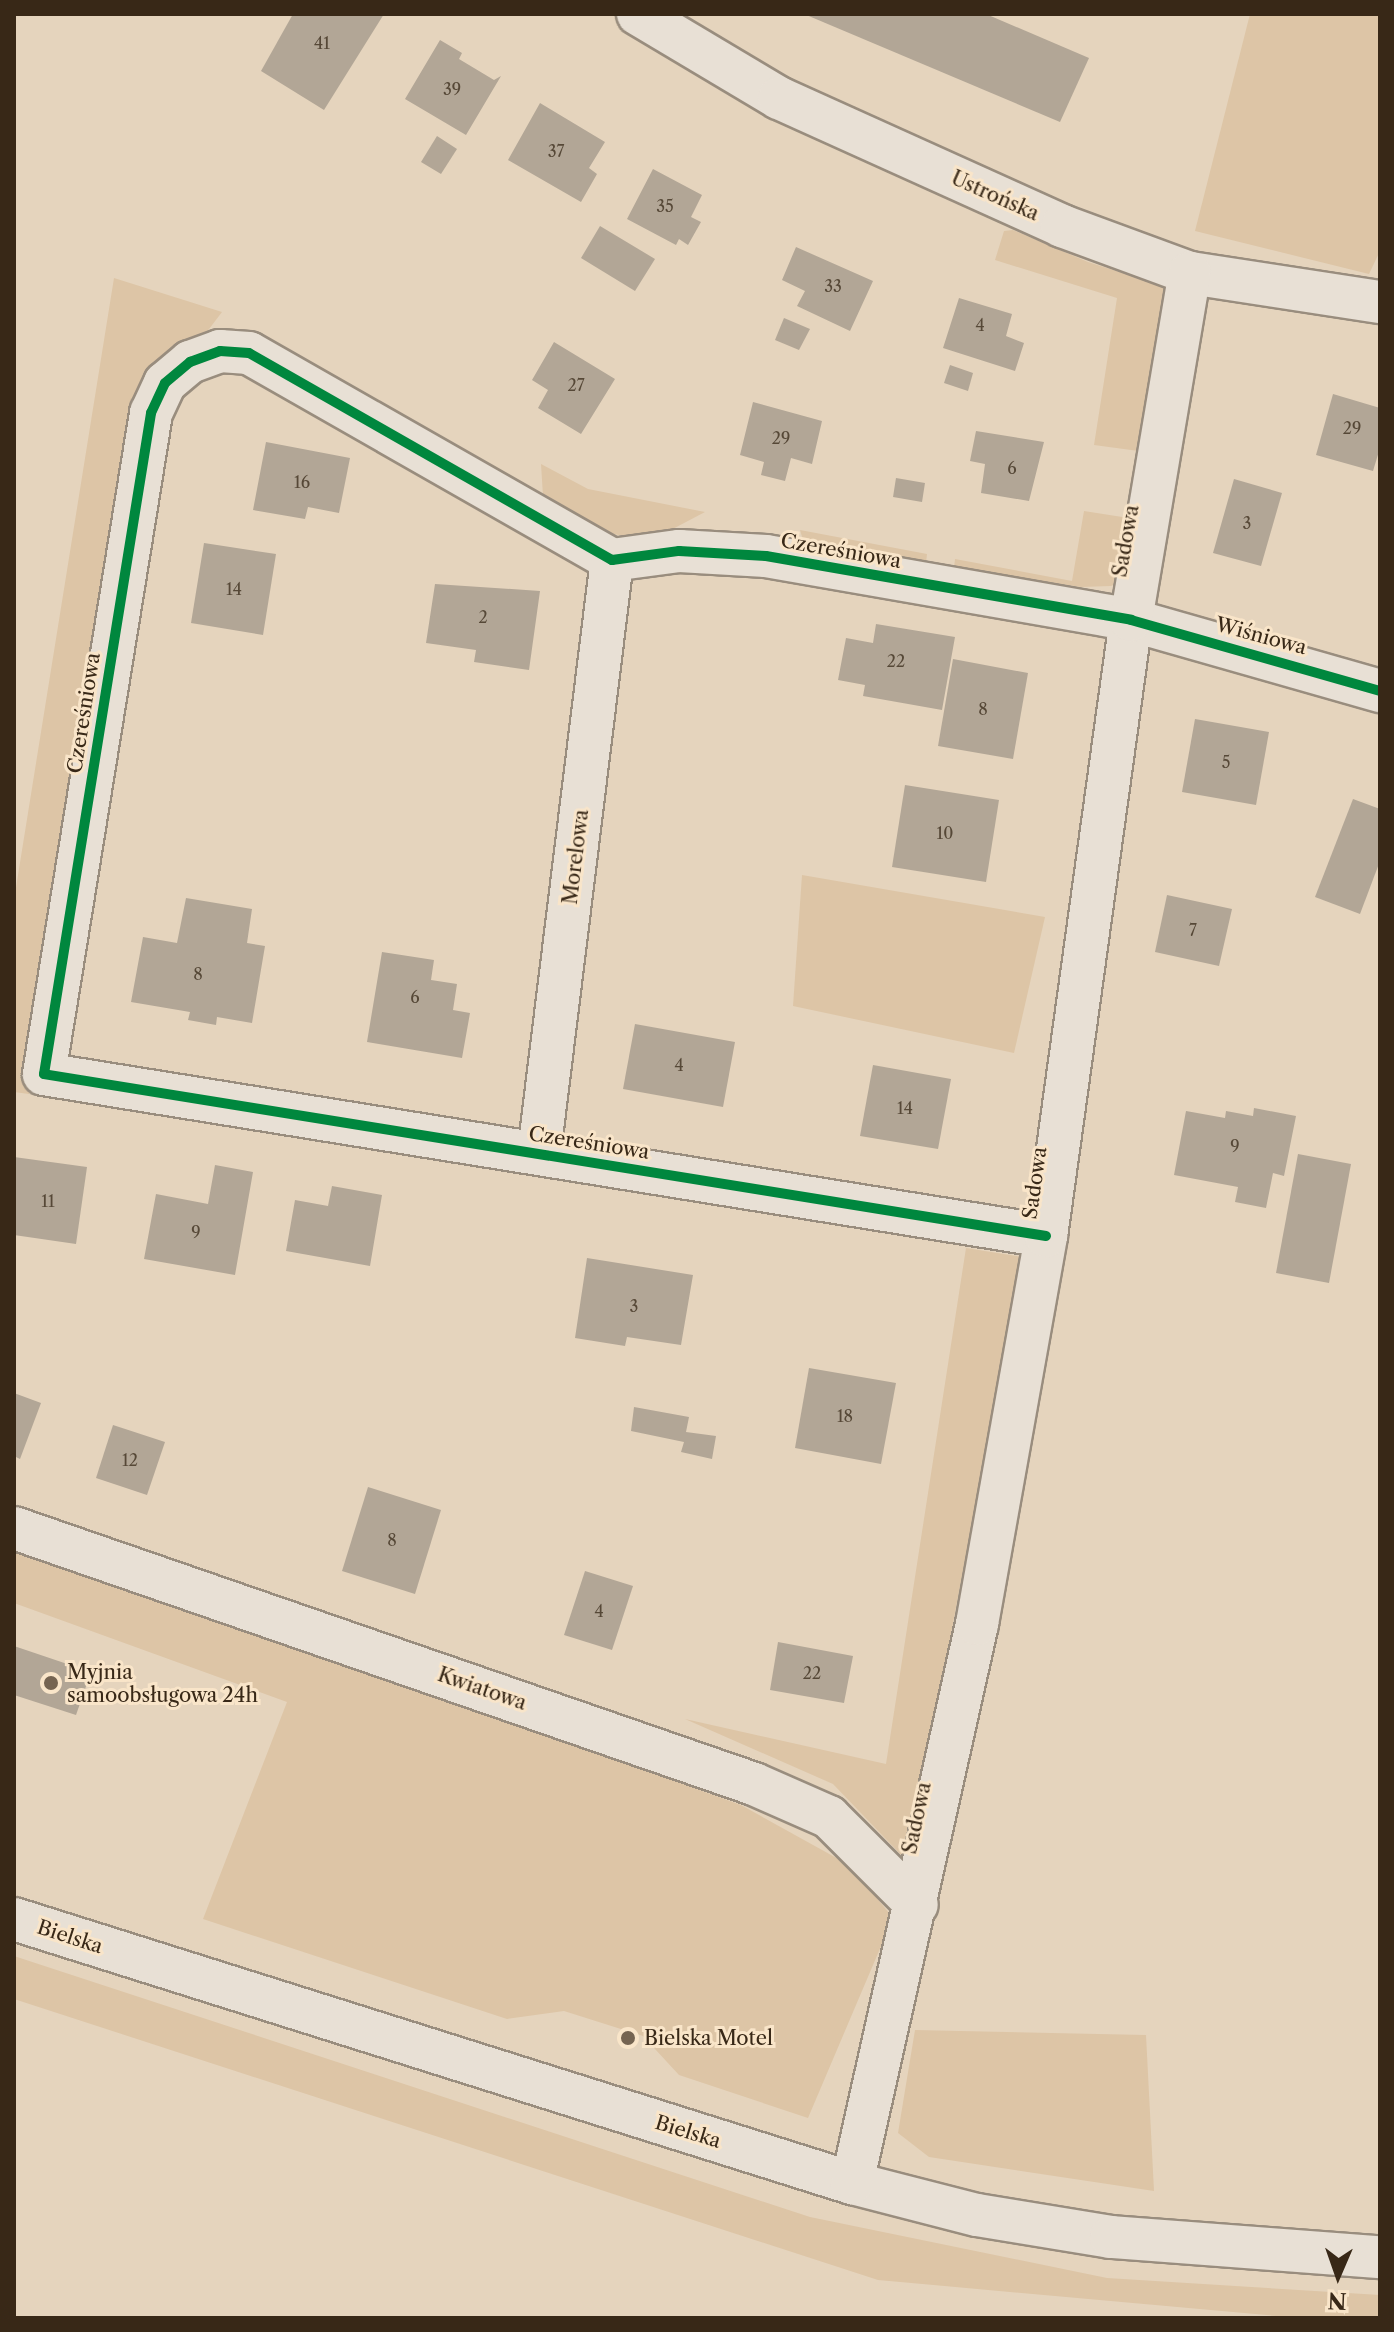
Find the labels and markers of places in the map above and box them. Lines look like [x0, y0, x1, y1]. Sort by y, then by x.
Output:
place label: Myjnia samoobsługowa 24h [67, 1660, 258, 1707]
marker: Myjnia samoobsługowa 24h [42, 1674, 60, 1692]
place label: Bielska Motel [644, 2026, 773, 2050]
marker: Bielska Motel [619, 2029, 637, 2047]

